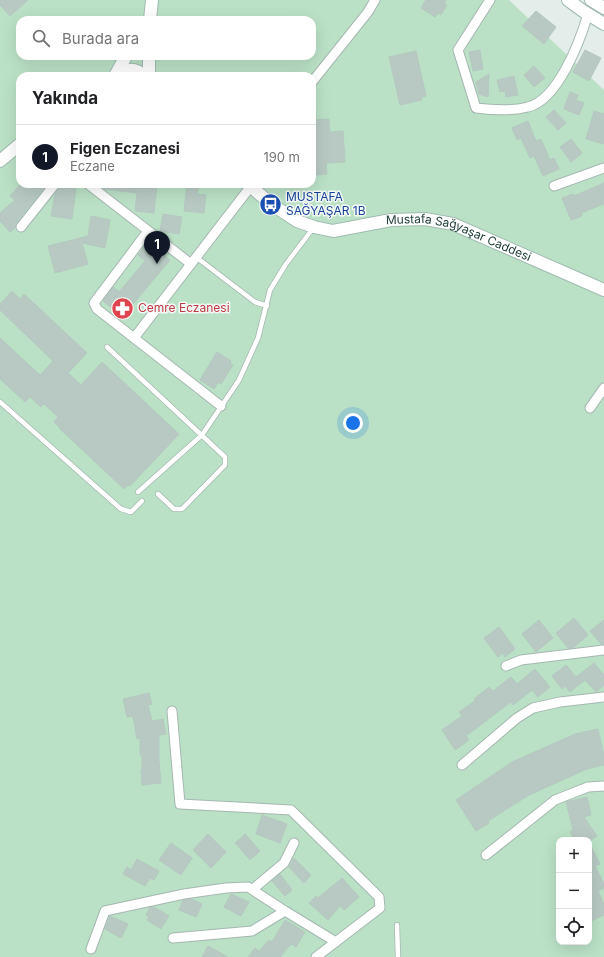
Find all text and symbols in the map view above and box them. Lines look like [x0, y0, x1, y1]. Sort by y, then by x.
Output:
search box [16, 16, 316, 60]
icon: search [30, 27, 52, 49]
text: Burada ara [62, 29, 139, 48]
text: Yakında [32, 88, 98, 108]
text: Figen Eczanesi [70, 139, 180, 158]
text: 1 [42, 149, 48, 165]
text: 190 m [263, 149, 300, 165]
text: Eczane [70, 158, 115, 174]
place label: MUSTAFA SAĞYAŞAR 1B [286, 189, 366, 218]
bus stop icon: MUSTAFA SAĞYAŞAR 1B [258, 191, 284, 217]
street label: Mustafa Sağyaşar Caddesi [386, 211, 534, 264]
pin: 1 [144, 231, 170, 264]
pharmacy icon: Cemre Eczanesi [109, 295, 135, 321]
place label: Cemre Eczanesi [138, 300, 230, 315]
your location [343, 413, 363, 433]
map controls [556, 837, 592, 945]
button: + [556, 837, 592, 873]
button: − [556, 873, 592, 909]
button: locate [556, 909, 592, 945]

